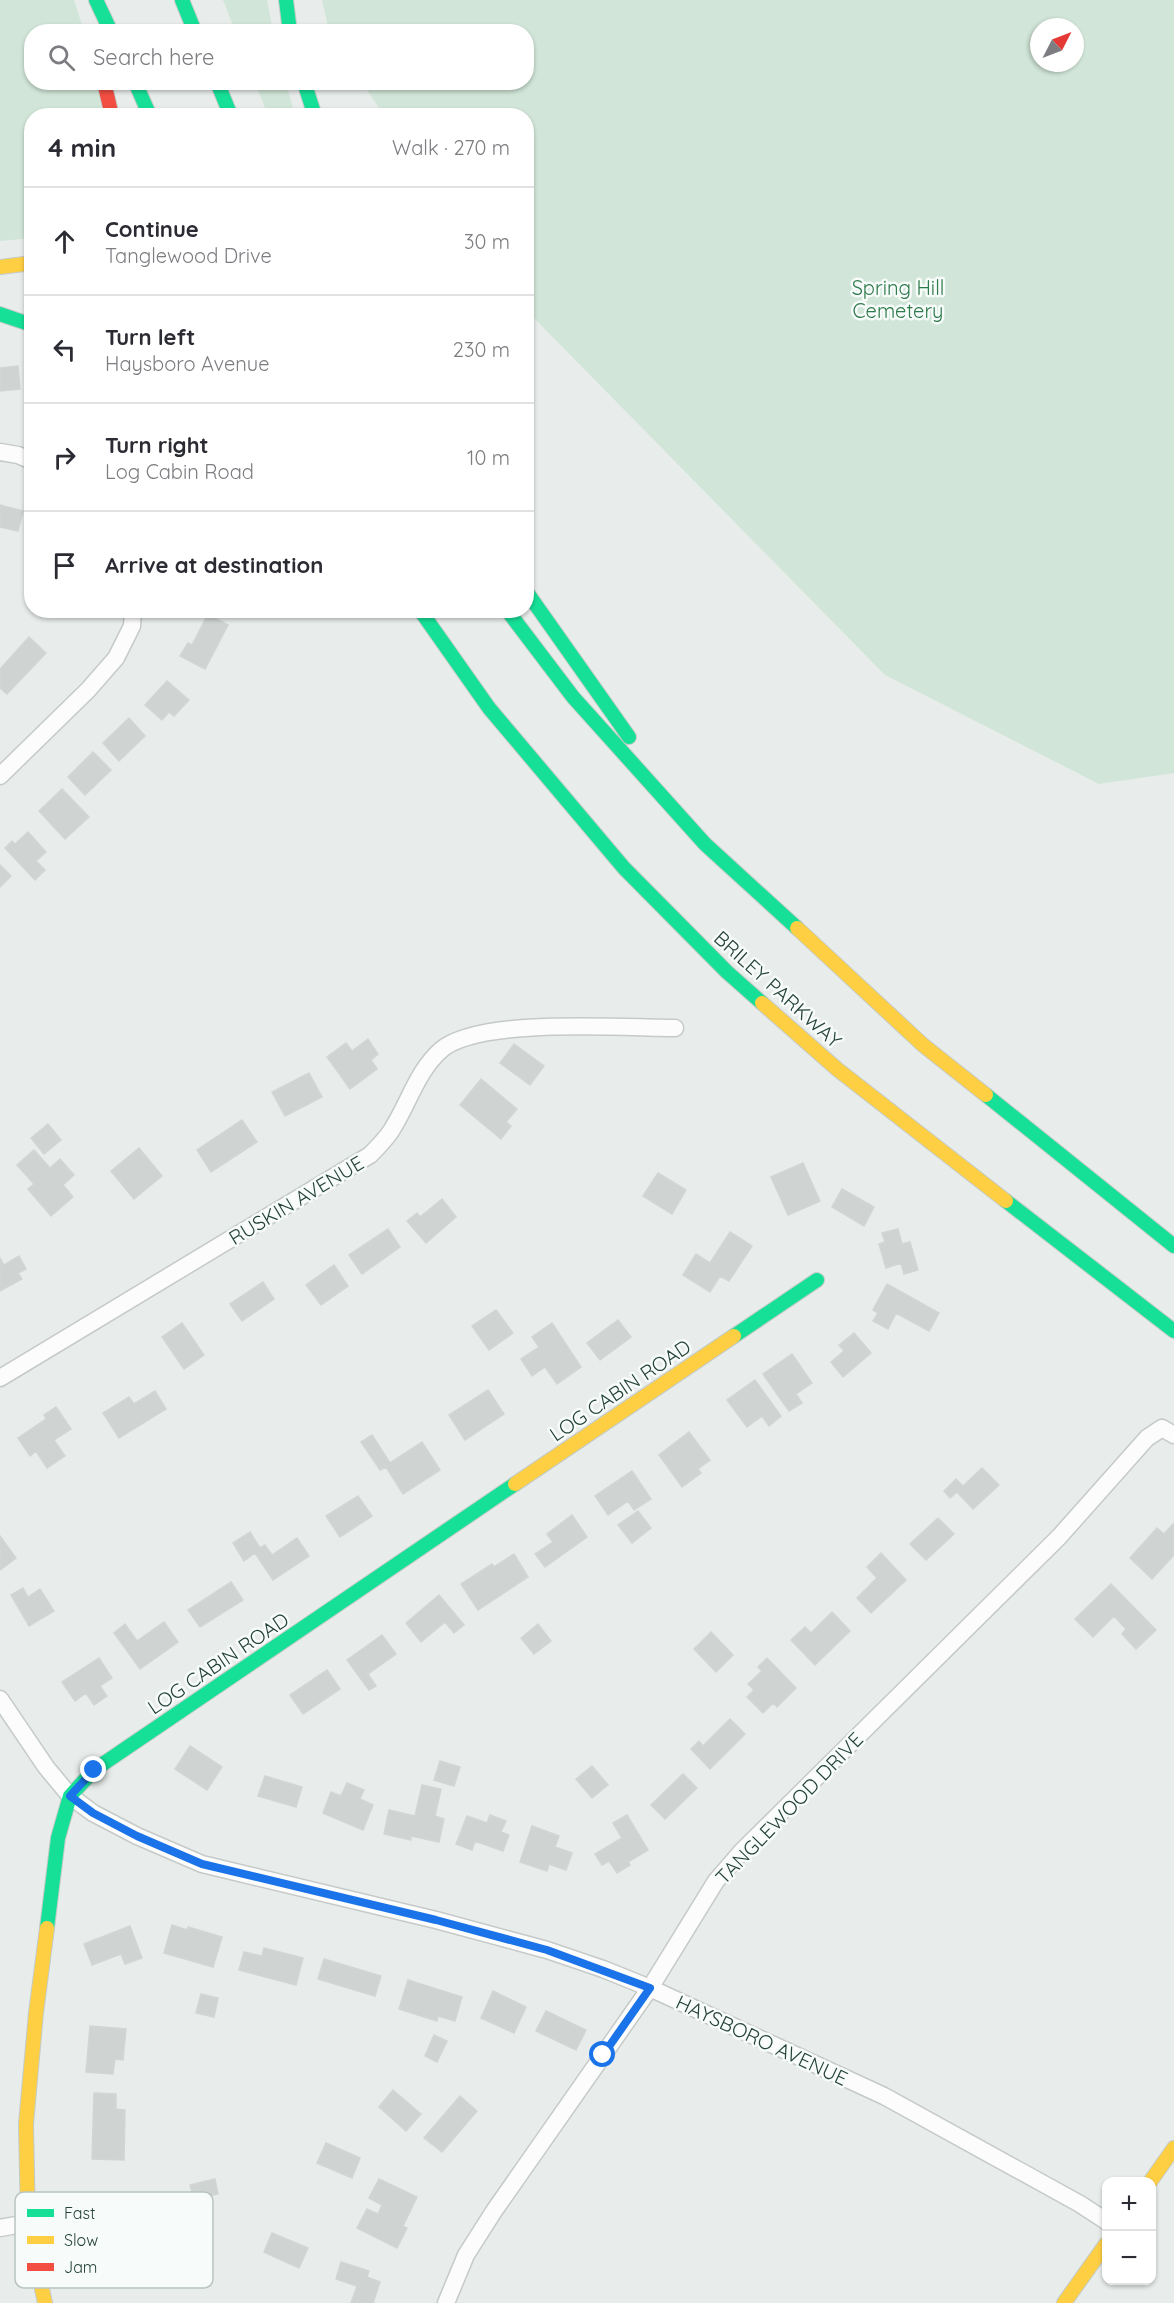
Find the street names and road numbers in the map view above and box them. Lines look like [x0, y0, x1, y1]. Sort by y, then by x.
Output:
street label: BRILEY PARKWAY [709, 925, 847, 1053]
street label: RUSKIN AVENUE [224, 1150, 368, 1250]
street label: LOG CABIN ROAD [545, 1334, 695, 1446]
street label: LOG CABIN ROAD [143, 1607, 293, 1719]
street label: TANGLEWOOD DRIVE [710, 1727, 868, 1889]
street label: HAYSBORO AVENUE [672, 1989, 852, 2091]

